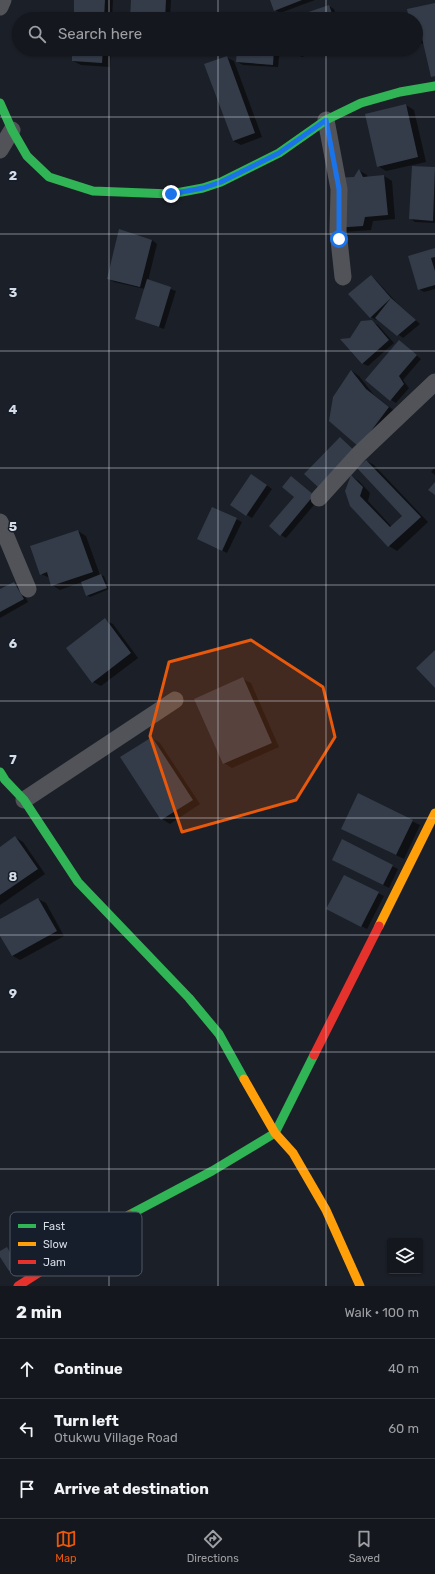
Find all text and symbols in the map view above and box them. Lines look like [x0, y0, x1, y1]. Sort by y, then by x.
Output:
search box [12, 12, 423, 56]
icon: search [26, 23, 48, 45]
text: Search here [58, 25, 142, 43]
text: 2 [9, 168, 17, 183]
route end [162, 185, 180, 203]
route start [330, 230, 348, 248]
text: 3 [9, 285, 18, 300]
text: 4 [9, 402, 18, 417]
text: 5 [9, 519, 17, 534]
text: 6 [9, 636, 18, 651]
text: 7 [9, 752, 17, 767]
text: 8 [9, 869, 18, 884]
text: 9 [9, 986, 17, 1001]
legend [10, 1212, 142, 1276]
text: Fast [43, 1220, 66, 1233]
text: Slow [43, 1238, 68, 1251]
map controls [387, 1238, 423, 1274]
button: layers [387, 1238, 423, 1274]
text: Jam [43, 1256, 66, 1269]
text: 2 min [16, 1302, 62, 1322]
text: Walk · 100 m [344, 1305, 419, 1320]
icon: ahead [16, 1358, 38, 1380]
text: Continue [54, 1360, 123, 1378]
text: 40 m [388, 1361, 419, 1376]
text: Turn left [54, 1412, 119, 1430]
icon: left [16, 1418, 38, 1440]
text: 60 m [388, 1421, 419, 1436]
text: Otukwu Village Road [54, 1430, 178, 1445]
icon: arrive [16, 1478, 38, 1500]
text: Arrive at destination [54, 1480, 209, 1498]
tab: Map [55, 1528, 77, 1565]
tab: Directions [187, 1528, 239, 1565]
tab: Saved [349, 1528, 380, 1565]

